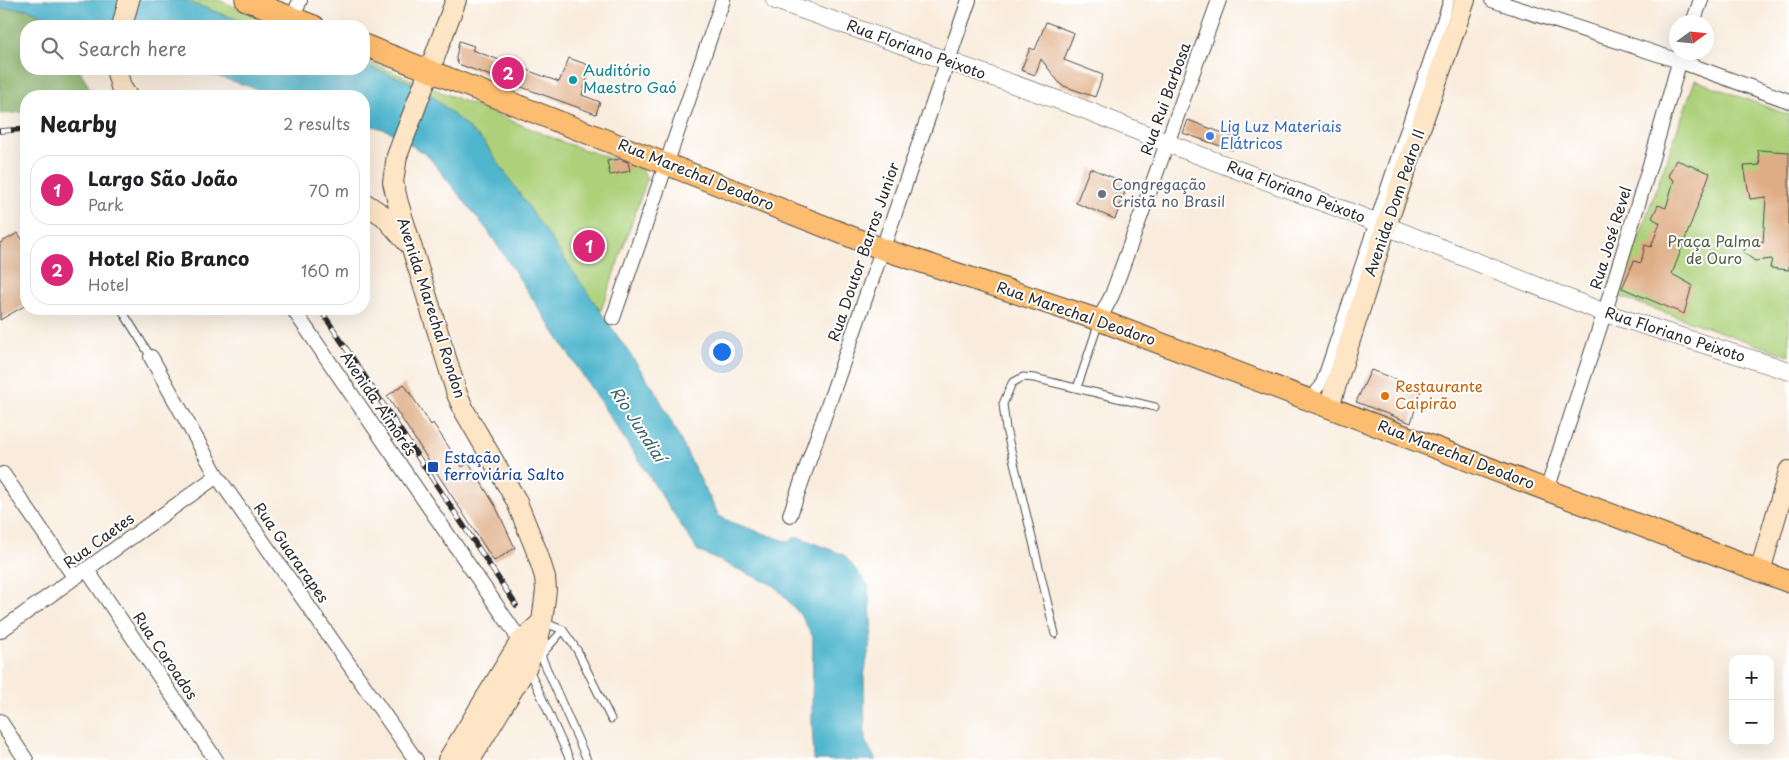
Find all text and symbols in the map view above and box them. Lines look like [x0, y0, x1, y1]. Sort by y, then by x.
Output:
street label: Rua Floriano Peixoto [844, 13, 989, 84]
north arrow [1669, 15, 1714, 60]
search box [20, 20, 370, 75]
icon: search [38, 34, 66, 62]
text: Search here [78, 34, 187, 62]
street label: Rua Rui Barbosa [1133, 38, 1196, 158]
pin: 2 [492, 54, 524, 92]
place label: Auditório Maestro Gaó [583, 58, 677, 98]
marker: Auditório Maestro Gaó [567, 74, 579, 86]
text: Nearby [40, 107, 117, 139]
text: 2 results [283, 111, 350, 135]
place label: Lig Luz Materiais Elátricos [1220, 114, 1342, 154]
street label: Avenida Dom Pedro II [1358, 126, 1430, 279]
marker: Lig Luz Materiais Elátricos [1204, 130, 1216, 142]
street label: Rua Marechal Deodoro [615, 132, 778, 215]
street label: Rua Floriano Peixoto [1224, 154, 1369, 228]
street label: Rua Doutor Barros Junior [821, 159, 904, 344]
text: Largo São João [88, 164, 238, 192]
place label: Congregação Cristã no Brasil [1112, 172, 1225, 212]
text: 1 [53, 178, 61, 202]
text: 70 m [309, 178, 349, 202]
street label: Rua José Revel [1583, 183, 1636, 292]
marker: Congregação Cristã no Brasil [1096, 188, 1108, 200]
text: Park [88, 192, 124, 216]
street label: Avenida Marechal Rondon [392, 214, 473, 401]
pin: 1 [573, 227, 605, 265]
park label: Praça Palma de Ouro [1667, 229, 1761, 269]
text: Hotel Rio Branco [88, 244, 249, 272]
text: 2 [51, 258, 63, 282]
text: 160 m [301, 258, 349, 282]
text: Hotel [88, 272, 129, 296]
street label: Rua Marechal Deodoro [994, 275, 1159, 351]
street label: Rua Floriano Peixoto [1602, 300, 1749, 367]
your location [709, 339, 735, 365]
street label: Avenida Aimorés [336, 346, 423, 460]
place label: Restaurante Caipirão [1395, 374, 1483, 414]
water label: Rio Jundiaí [605, 381, 674, 469]
marker: Restaurante Caipirão [1379, 390, 1391, 402]
street label: Rua Marechal Deodoro [1375, 413, 1538, 494]
place label: Estação ferroviária Salto [444, 445, 564, 485]
marker: Estação ferroviária Salto [426, 460, 440, 474]
street label: Rua Guararapes [249, 497, 336, 607]
street label: Rua Caetes [58, 506, 138, 573]
street label: Rua Coroados [128, 607, 204, 704]
map controls [1729, 655, 1774, 745]
button: + [1729, 655, 1774, 700]
button: − [1729, 700, 1774, 745]

